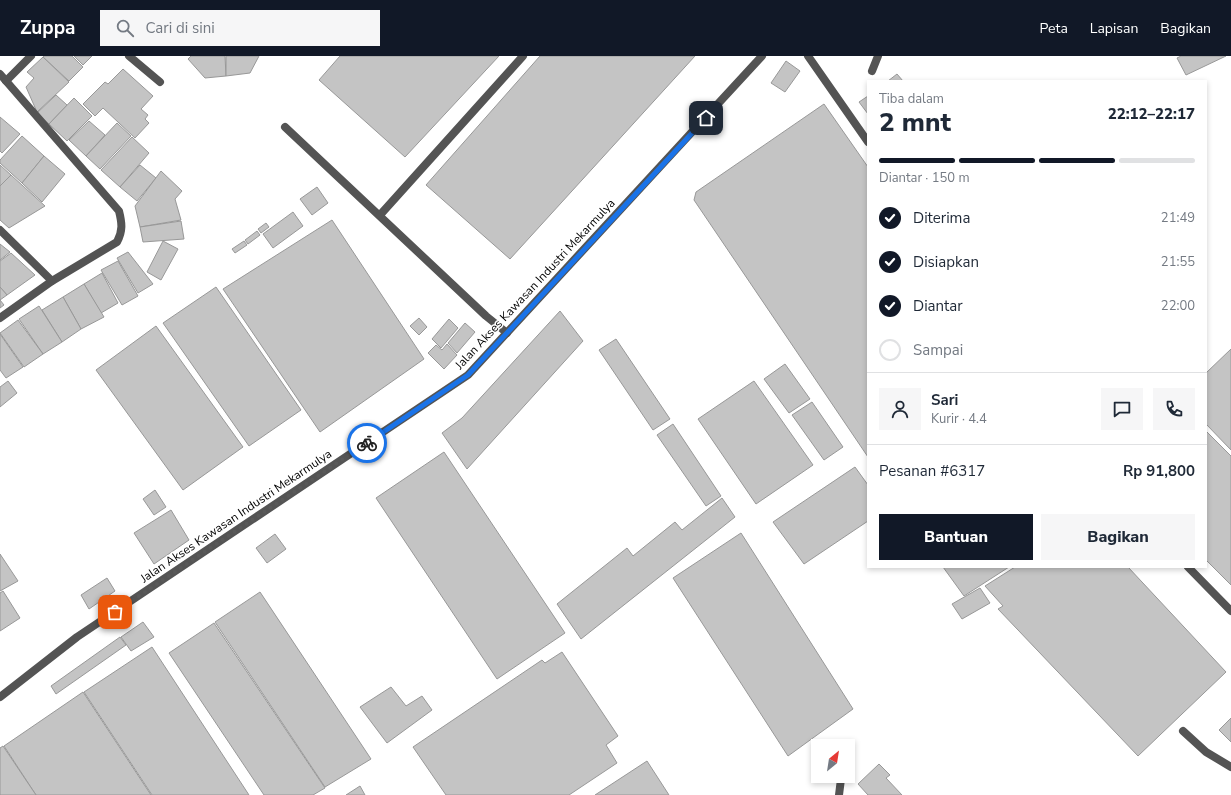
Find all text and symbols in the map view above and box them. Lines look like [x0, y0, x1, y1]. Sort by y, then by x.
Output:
search box [100, 10, 380, 46]
text: Zuppa [20, 15, 76, 41]
icon: search [114, 17, 136, 39]
text: Cari di sini [146, 18, 215, 38]
text: Peta [1040, 19, 1068, 38]
text: Lapisan [1090, 19, 1138, 38]
text: Bagikan [1160, 19, 1211, 38]
text: Tiba dalam [879, 90, 944, 108]
pin [689, 101, 723, 135]
text: 22:12–22:17 [1108, 104, 1195, 124]
text: 2 mnt [879, 105, 951, 140]
icon: home [695, 107, 717, 129]
text: Diantar · 150 m [879, 169, 970, 187]
street label: Jalan Akses Kawasan Industri Mekarmulya [451, 195, 618, 373]
icon: check [879, 207, 901, 229]
text: Diterima [913, 208, 970, 228]
text: 21:49 [1161, 209, 1195, 227]
icon: check [879, 251, 901, 273]
text: Disiapkan [913, 252, 979, 272]
text: 21:55 [1161, 253, 1195, 271]
icon: check [879, 295, 901, 317]
text: Diantar [913, 296, 963, 316]
text: 22:00 [1161, 297, 1195, 315]
text: Sampai [913, 340, 963, 360]
button: person [879, 388, 921, 430]
button: chat [1101, 388, 1143, 430]
button: phone [1153, 388, 1195, 430]
text: Sari [931, 390, 958, 410]
text: Kurir · 4.4 [931, 410, 987, 428]
courier [347, 423, 387, 463]
icon: bike [356, 432, 378, 454]
street label: Jalan Akses Kawasan Industri Mekarmulya [136, 446, 335, 587]
text: Pesanan #6317 [879, 461, 985, 481]
text: Rp 91,800 [1123, 461, 1195, 481]
button: Bantuan [879, 514, 1033, 560]
button: Bagikan [1041, 514, 1195, 560]
pin [98, 595, 132, 629]
icon: bag [104, 601, 126, 623]
north arrow [811, 739, 855, 783]
map controls [811, 739, 855, 783]

